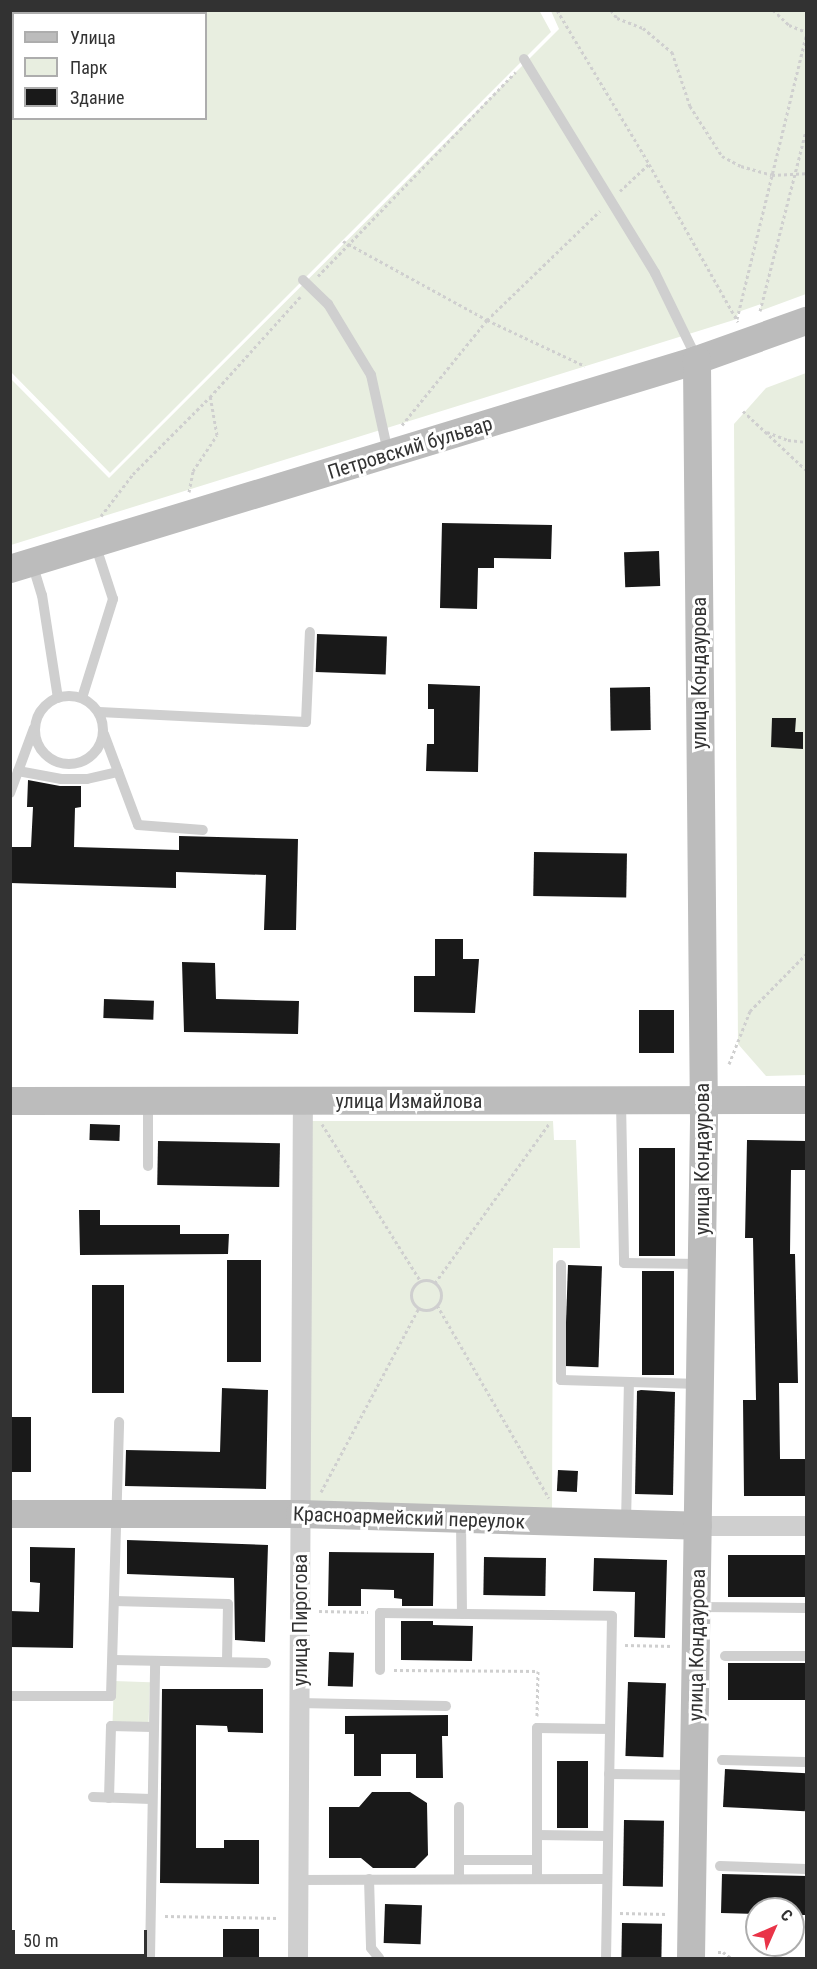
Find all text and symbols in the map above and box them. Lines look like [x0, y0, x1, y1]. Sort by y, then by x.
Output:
legend [12, 12, 207, 120]
text: Улица [70, 27, 116, 48]
text: Парк [70, 57, 107, 78]
text: Здание [70, 87, 124, 108]
street label: Петровский бульвар [325, 412, 495, 484]
street label: улица Кондаурова [687, 597, 711, 749]
street label: улица Кондаурова [690, 1083, 714, 1235]
street label: улица Измайлова [336, 1089, 482, 1113]
street label: Красноармейский переулок [293, 1502, 525, 1534]
street label: улица Пирогова [288, 1554, 312, 1686]
street label: улица Кондаурова [684, 1569, 710, 1721]
north arrow [745, 1897, 805, 1957]
text: С [777, 1905, 797, 1925]
scale bar [15, 1918, 150, 1956]
text: 50 m [23, 1930, 58, 1951]

